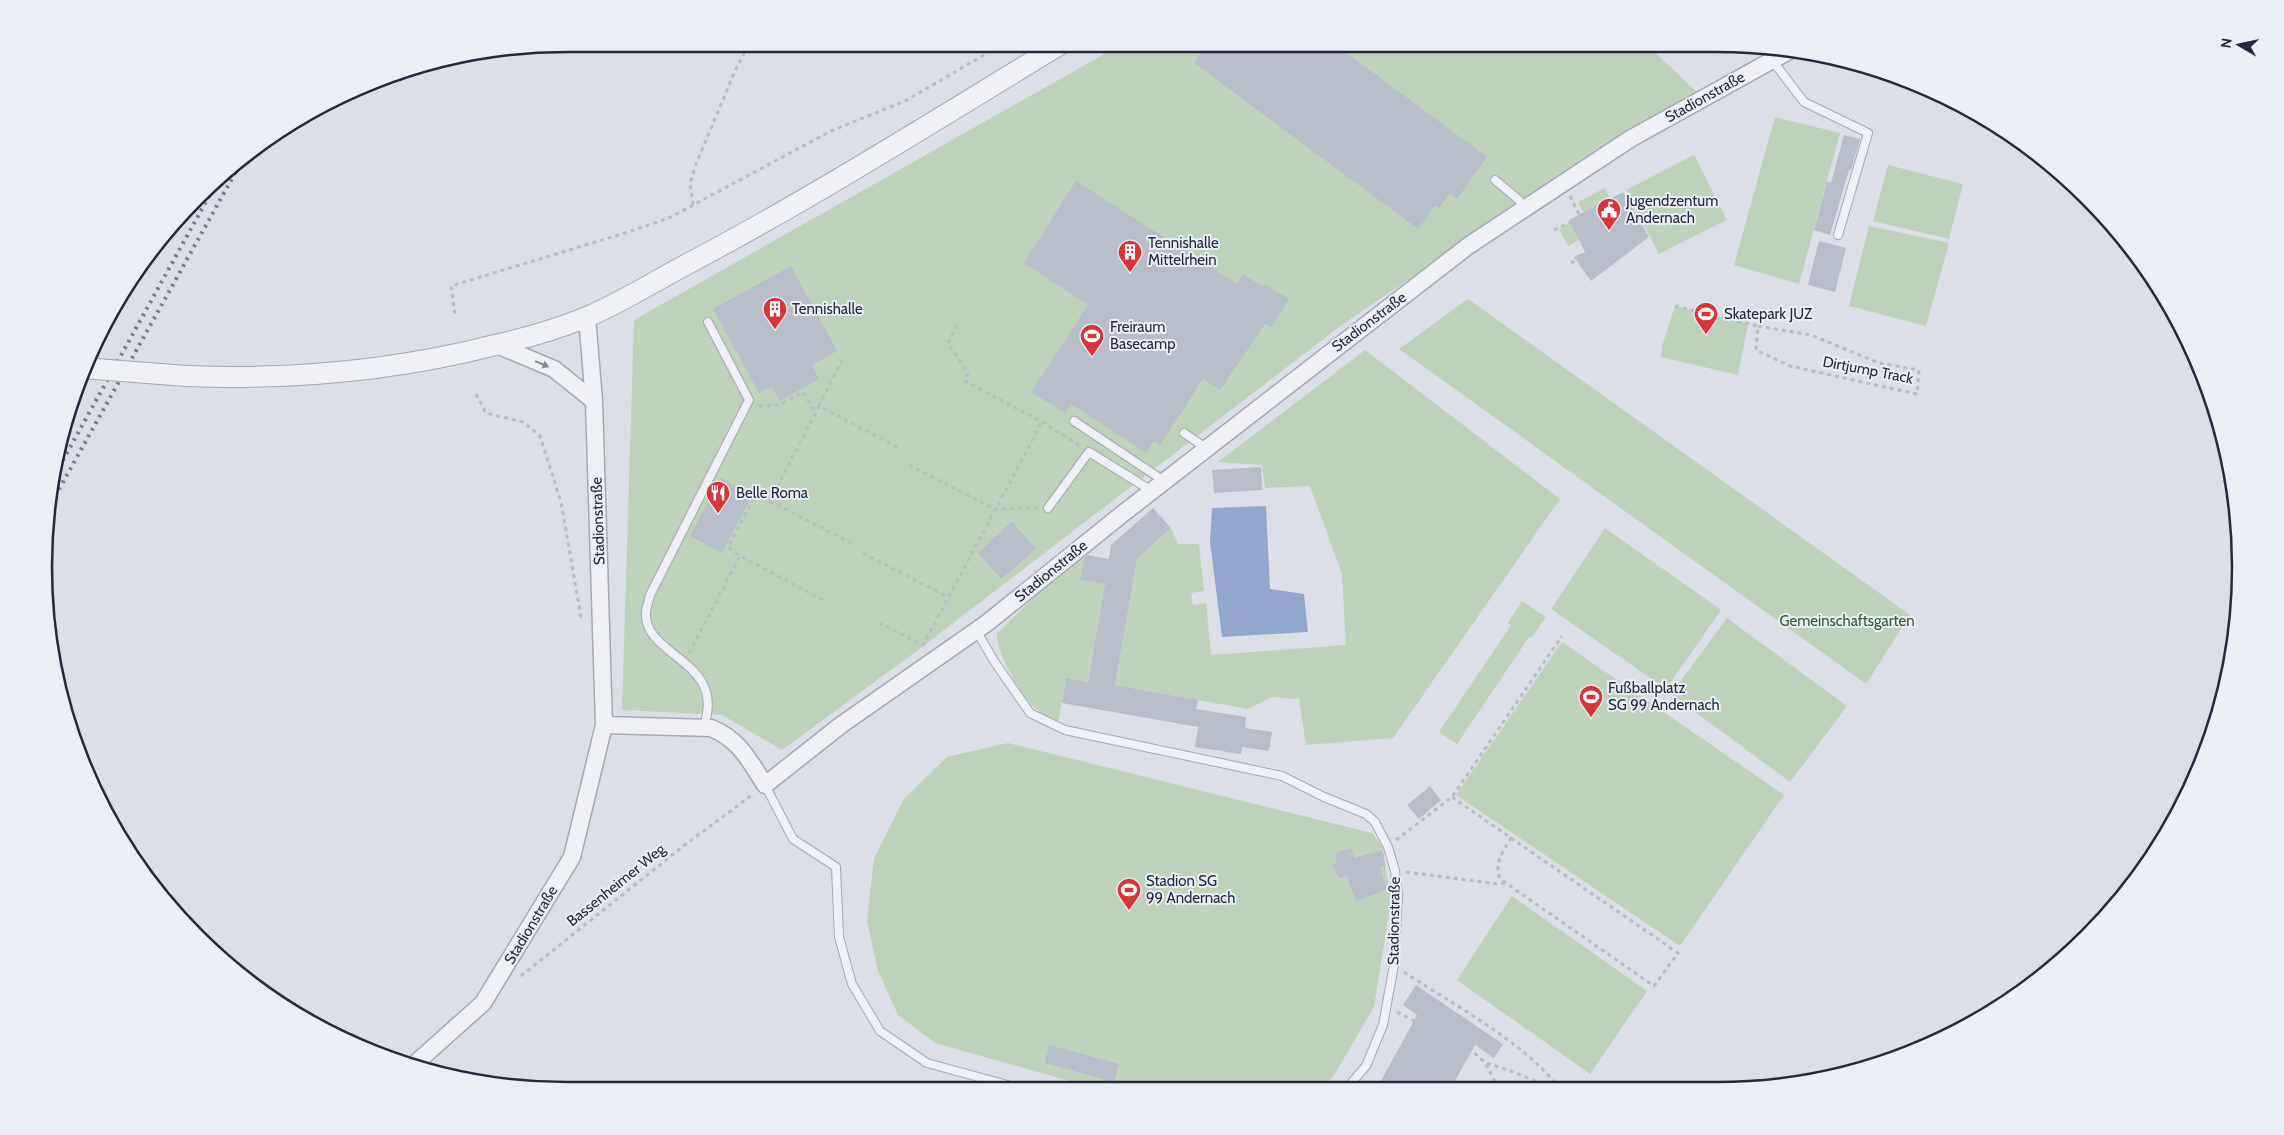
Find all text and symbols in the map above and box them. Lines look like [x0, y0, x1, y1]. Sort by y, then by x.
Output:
north arrow [2214, 20, 2264, 70]
text: N [2216, 37, 2236, 49]
street label: Stadionstraße [1662, 68, 1748, 126]
place label: Jugendzentum Andernach [1625, 192, 1718, 227]
public building icon: Jugendzentum Andernach [1596, 197, 1622, 231]
place label: Tennishalle Mittelrhein [1148, 234, 1219, 269]
building icon: Tennishalle Mittelrhein [1117, 239, 1143, 273]
street label: Stadionstraße [1328, 288, 1410, 356]
building icon: Tennishalle [762, 296, 788, 330]
place label: Tennishalle [792, 300, 863, 318]
sports icon: Skatepark JUZ [1693, 301, 1719, 335]
place label: Skatepark JUZ [1724, 305, 1813, 323]
place label: Freiraum Basecamp [1110, 318, 1176, 353]
sports icon: Freiraum Basecamp [1079, 323, 1105, 357]
street label: Dirtjump Track [1821, 352, 1915, 388]
one-way arrow [535, 361, 549, 369]
street label: Stadionstraße [587, 476, 609, 565]
restaurant icon: Belle Roma [705, 480, 731, 514]
place label: Belle Roma [736, 484, 809, 502]
street label: Stadionstraße [1011, 536, 1091, 606]
park label: Gemeinschaftsgarten [1779, 612, 1915, 630]
place label: Fußballplatz SG 99 Andernach [1608, 679, 1720, 714]
sports icon: Fußballplatz SG 99 Andernach [1578, 684, 1604, 718]
street label: Bassenheimer Weg [563, 839, 669, 930]
place label: Stadion SG 99 Andernach [1146, 872, 1235, 907]
street label: Stadionstraße [1384, 876, 1404, 965]
sports icon: Stadion SG 99 Andernach [1116, 877, 1142, 911]
street label: Stadionstraße [501, 882, 562, 967]

